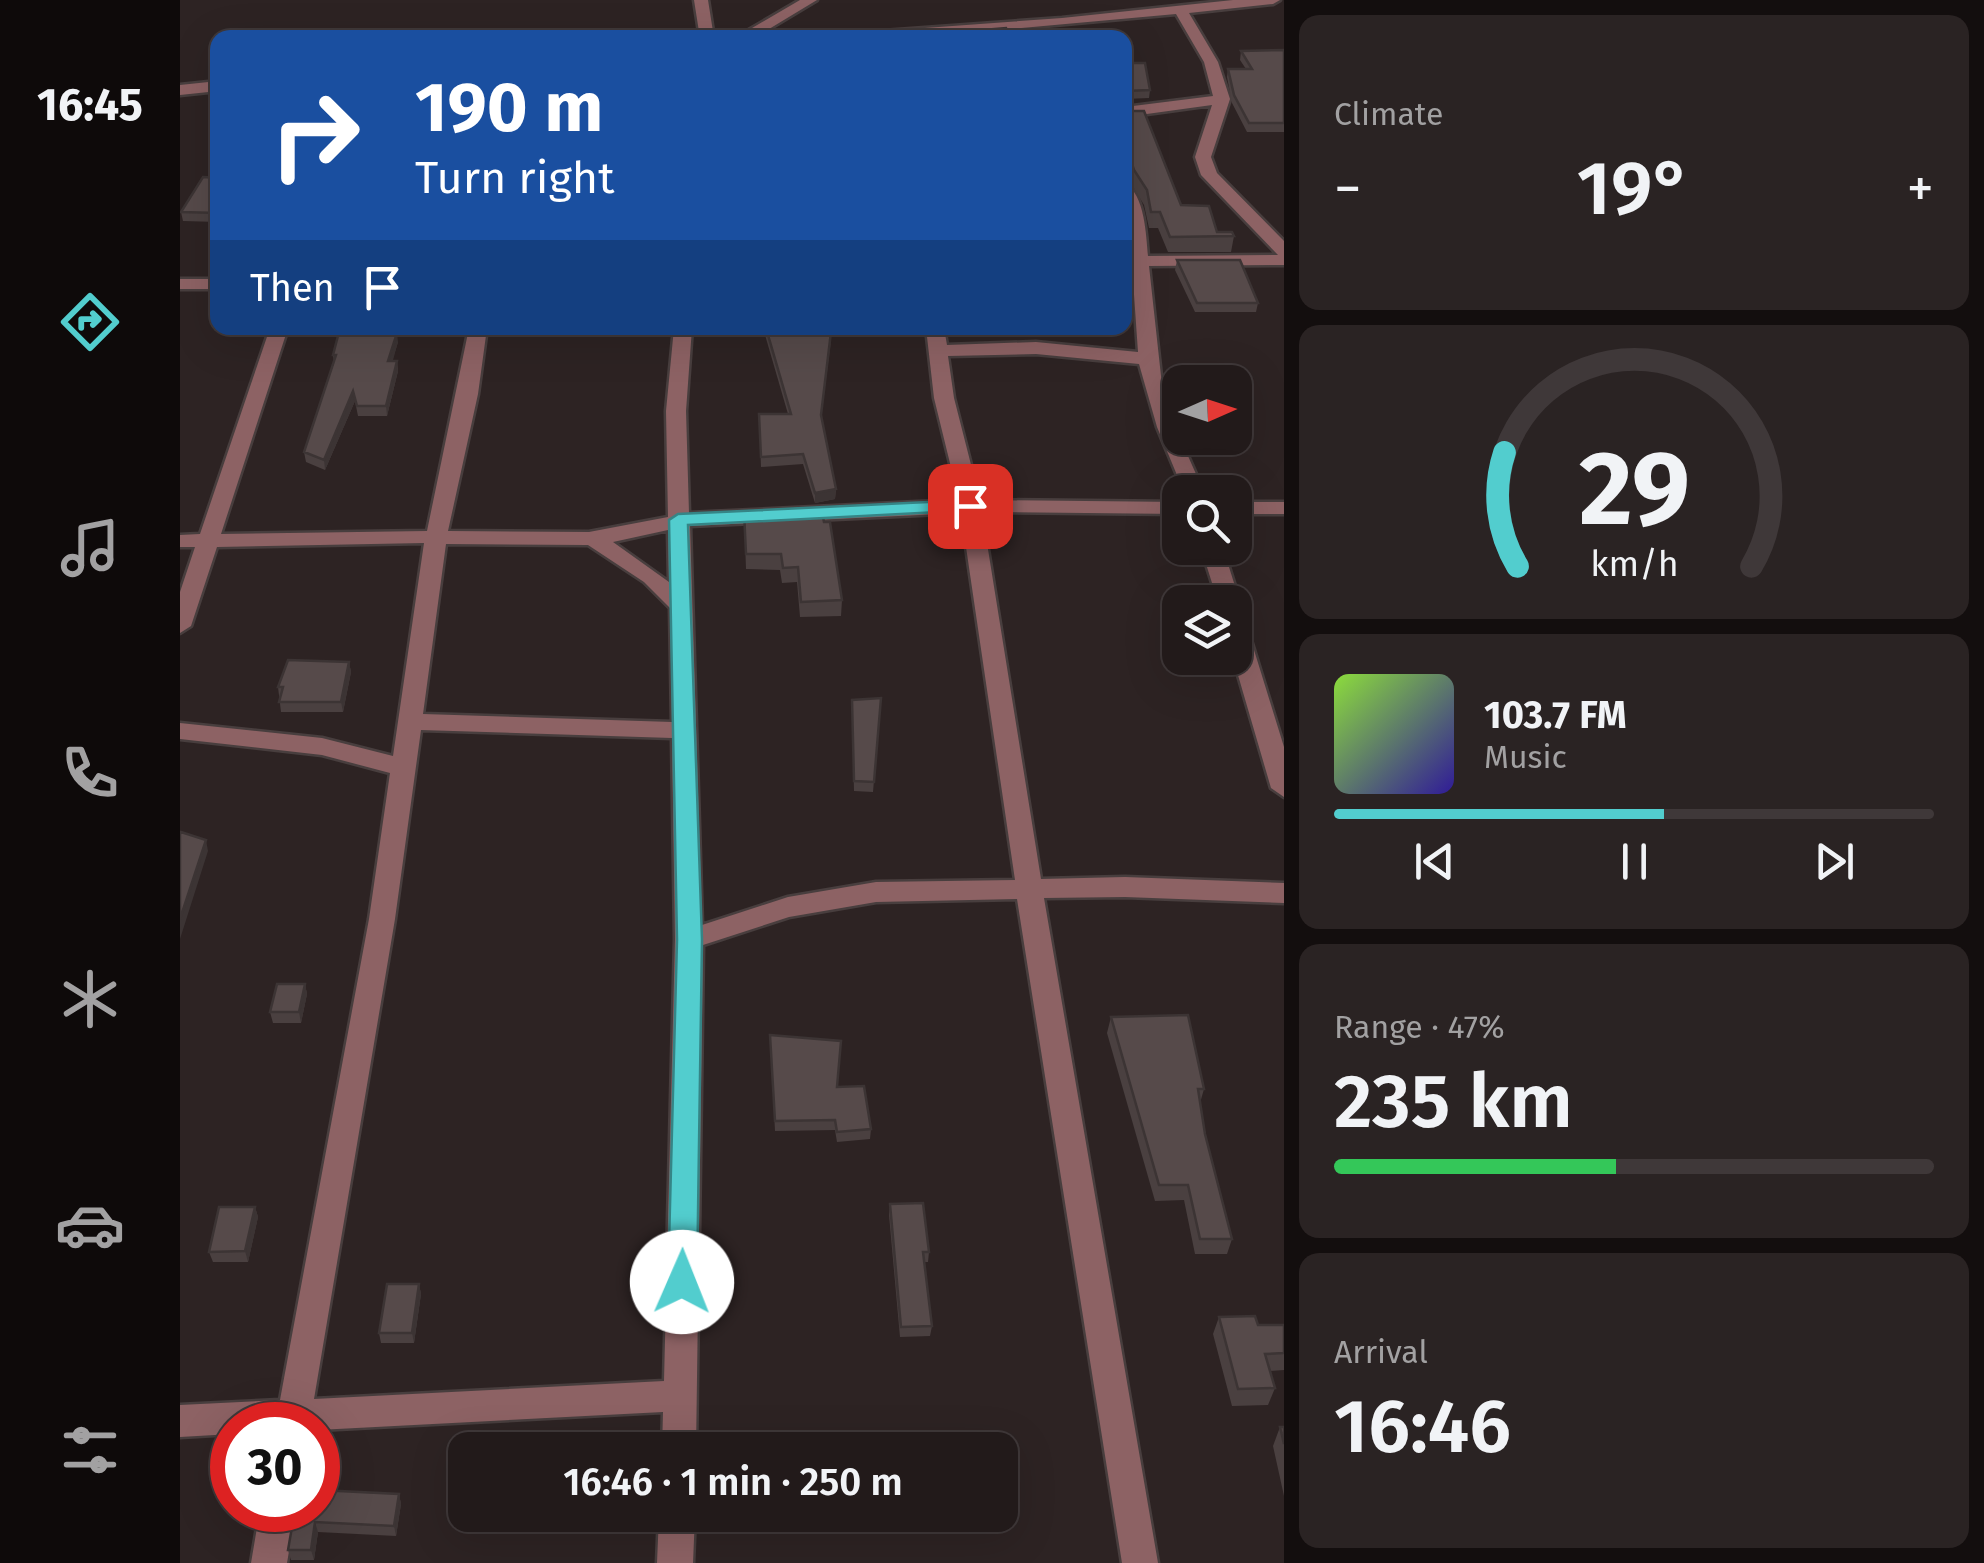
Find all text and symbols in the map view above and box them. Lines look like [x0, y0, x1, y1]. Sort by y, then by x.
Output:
text: 190 m [415, 66, 603, 150]
icon: right [250, 70, 380, 200]
text: 16:45 [37, 78, 143, 132]
text: Climate [1334, 95, 1443, 133]
text: 19° [1577, 144, 1691, 234]
text: Turn right [415, 151, 614, 205]
text: − [1334, 156, 1362, 222]
text: + [1907, 156, 1934, 222]
icon: arrive [355, 260, 410, 315]
text: Then [250, 265, 335, 311]
icon: directions [55, 287, 125, 357]
north arrow [1162, 365, 1252, 455]
map controls [1162, 365, 1252, 675]
text: 29 [1579, 427, 1689, 552]
pin [928, 464, 1013, 549]
button: search [1162, 475, 1252, 565]
icon: arrive [943, 479, 998, 534]
icon: music [55, 513, 125, 583]
text: km/h [1590, 543, 1678, 585]
button: layers [1162, 585, 1252, 675]
text: 103.7 FM [1484, 692, 1627, 738]
icon: phone [55, 738, 125, 808]
text: Music [1484, 738, 1567, 776]
icon: previous [1407, 834, 1462, 889]
icon: pause [1607, 834, 1662, 889]
icon: next [1807, 834, 1862, 889]
icon: climate [55, 964, 125, 1034]
text: Range · 47% [1334, 1008, 1505, 1046]
text: 235 km [1334, 1057, 1573, 1147]
icon: car [55, 1190, 125, 1260]
position arrow [630, 1230, 734, 1334]
text: Arrival [1334, 1333, 1428, 1371]
text: 16:46 [1334, 1382, 1511, 1472]
speed limit sign: 30 [210, 1402, 340, 1532]
icon: filters [55, 1415, 125, 1485]
text: 16:46 · 1 min · 250 m [563, 1459, 903, 1505]

